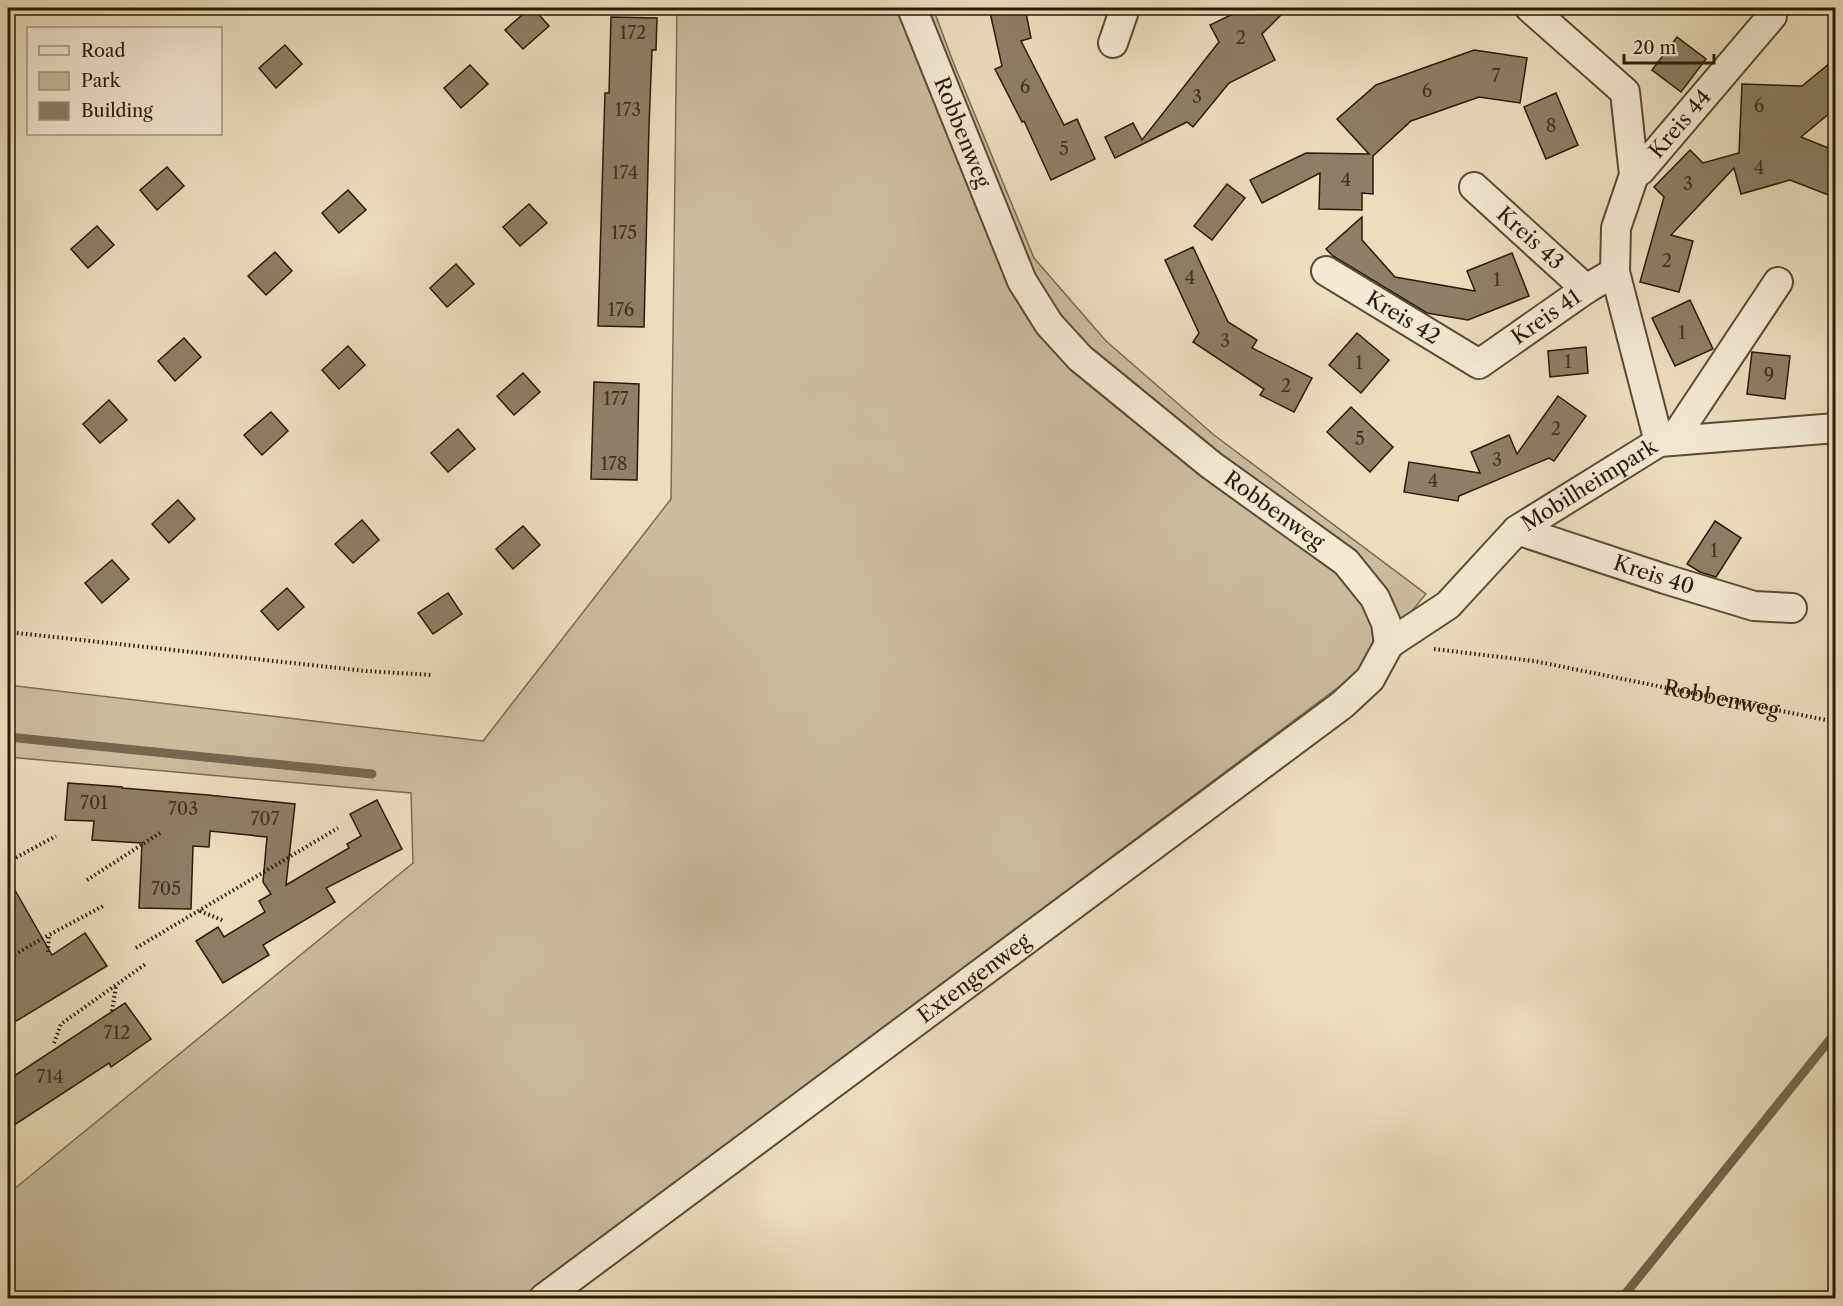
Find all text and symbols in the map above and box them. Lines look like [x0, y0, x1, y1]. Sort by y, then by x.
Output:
house number: 172 [620, 22, 646, 44]
legend [27, 27, 222, 135]
house number: 2 [1236, 27, 1246, 49]
scale bar [1624, 27, 1714, 65]
text: 20 m [1633, 37, 1677, 59]
text: Road [81, 40, 126, 62]
house number: 7 [1492, 65, 1501, 87]
text: Park [81, 70, 122, 92]
street label: Robbenweg [929, 73, 996, 192]
house number: 6 [1020, 76, 1030, 98]
house number: 6 [1422, 80, 1432, 102]
street label: Kreis 44 [1644, 84, 1716, 163]
house number: 3 [1192, 86, 1202, 108]
house number: 6 [1754, 95, 1764, 117]
house number: 173 [615, 99, 641, 121]
text: Building [81, 100, 153, 122]
house number: 8 [1546, 115, 1556, 137]
house number: 5 [1059, 138, 1069, 160]
house number: 4 [1754, 157, 1764, 179]
house number: 174 [612, 162, 638, 184]
house number: 4 [1341, 169, 1351, 191]
house number: 3 [1683, 173, 1693, 195]
street label: Kreis 43 [1492, 201, 1569, 275]
house number: 175 [611, 222, 637, 244]
house number: 2 [1662, 250, 1672, 272]
house number: 4 [1185, 267, 1195, 289]
house number: 1 [1493, 269, 1501, 291]
street label: Kreis 41 [1506, 284, 1585, 349]
street label: Kreis 42 [1362, 285, 1445, 349]
house number: 176 [608, 299, 634, 321]
house number: 1 [1678, 322, 1686, 344]
house number: 3 [1220, 330, 1230, 352]
house number: 1 [1564, 351, 1572, 373]
house number: 1 [1355, 352, 1363, 374]
house number: 9 [1764, 364, 1774, 386]
house number: 2 [1281, 375, 1291, 397]
house number: 177 [603, 388, 629, 410]
house number: 2 [1551, 418, 1561, 440]
house number: 5 [1355, 428, 1365, 450]
street label: Mobilheimpark [1517, 433, 1662, 536]
house number: 3 [1492, 449, 1502, 471]
house number: 178 [600, 453, 628, 475]
street label: Robbenweg [1219, 466, 1330, 555]
house number: 4 [1428, 470, 1438, 492]
house number: 1 [1710, 540, 1718, 562]
street label: Kreis 40 [1610, 550, 1697, 599]
street label: Robbenweg [1662, 674, 1783, 722]
house number: 701 [80, 792, 108, 814]
house number: 703 [168, 798, 198, 820]
house number: 707 [250, 808, 280, 830]
house number: 705 [151, 878, 181, 900]
street label: Extengenweg [913, 927, 1036, 1028]
house number: 712 [104, 1022, 130, 1044]
house number: 714 [37, 1066, 63, 1088]

